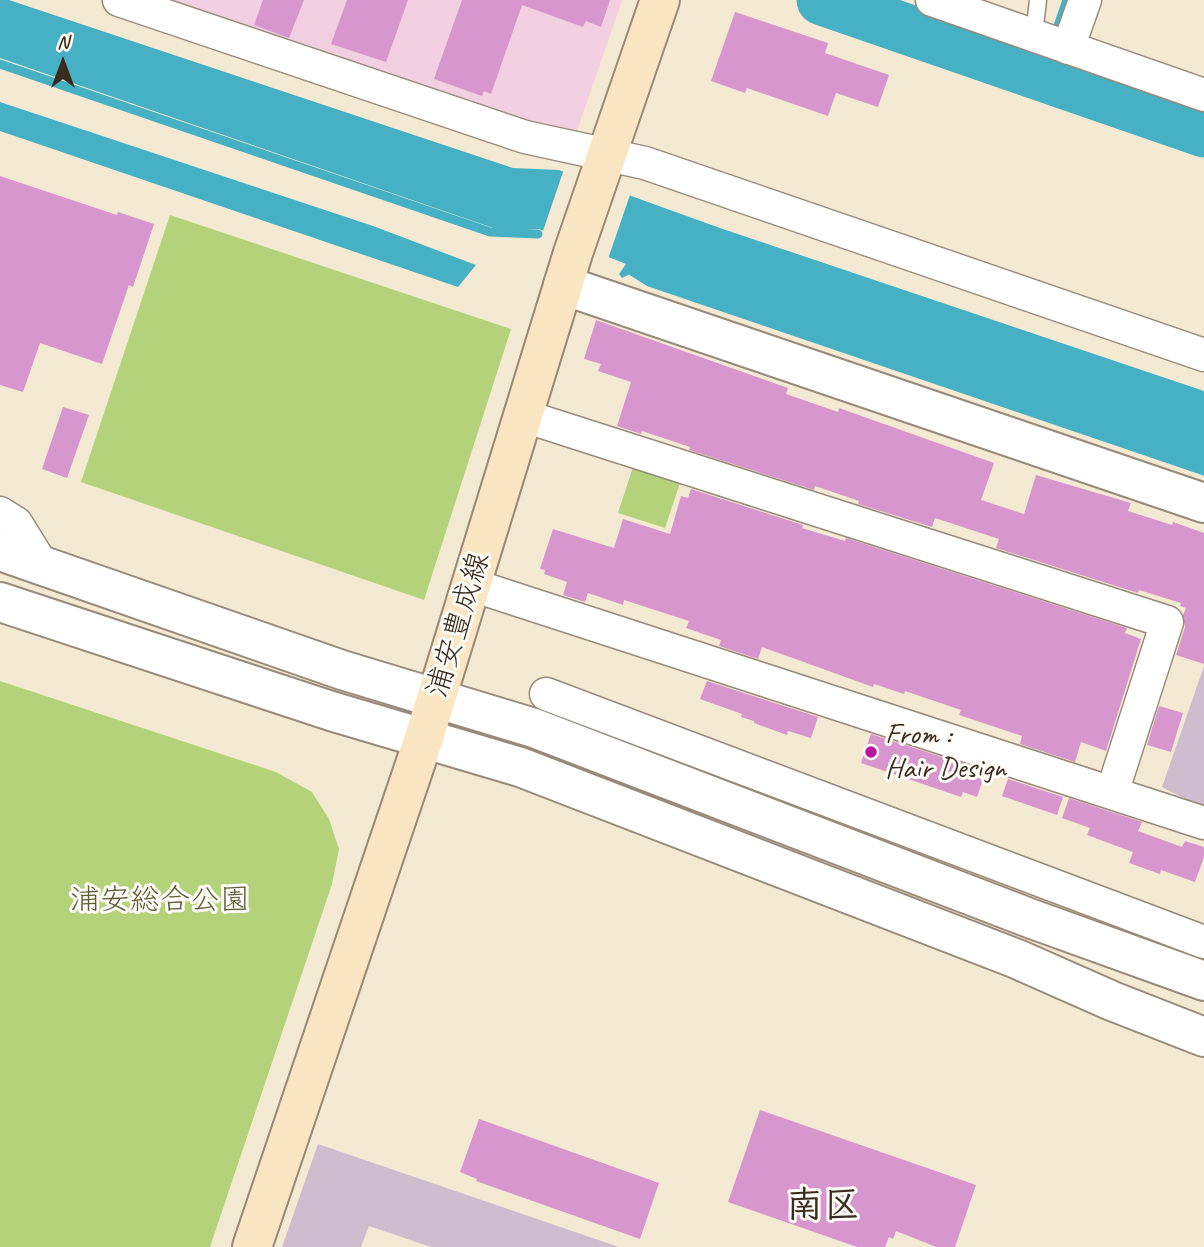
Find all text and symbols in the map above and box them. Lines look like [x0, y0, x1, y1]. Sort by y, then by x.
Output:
north arrow [28, 28, 98, 98]
text: N [57, 30, 69, 54]
street label: 浦安豊成線 [420, 548, 498, 702]
place label: From : Hair Design [885, 717, 1006, 788]
marker: From : Hair Design [863, 744, 879, 760]
park label: 浦安総合公園 [70, 883, 250, 919]
district label: 南区 [786, 1185, 860, 1229]

